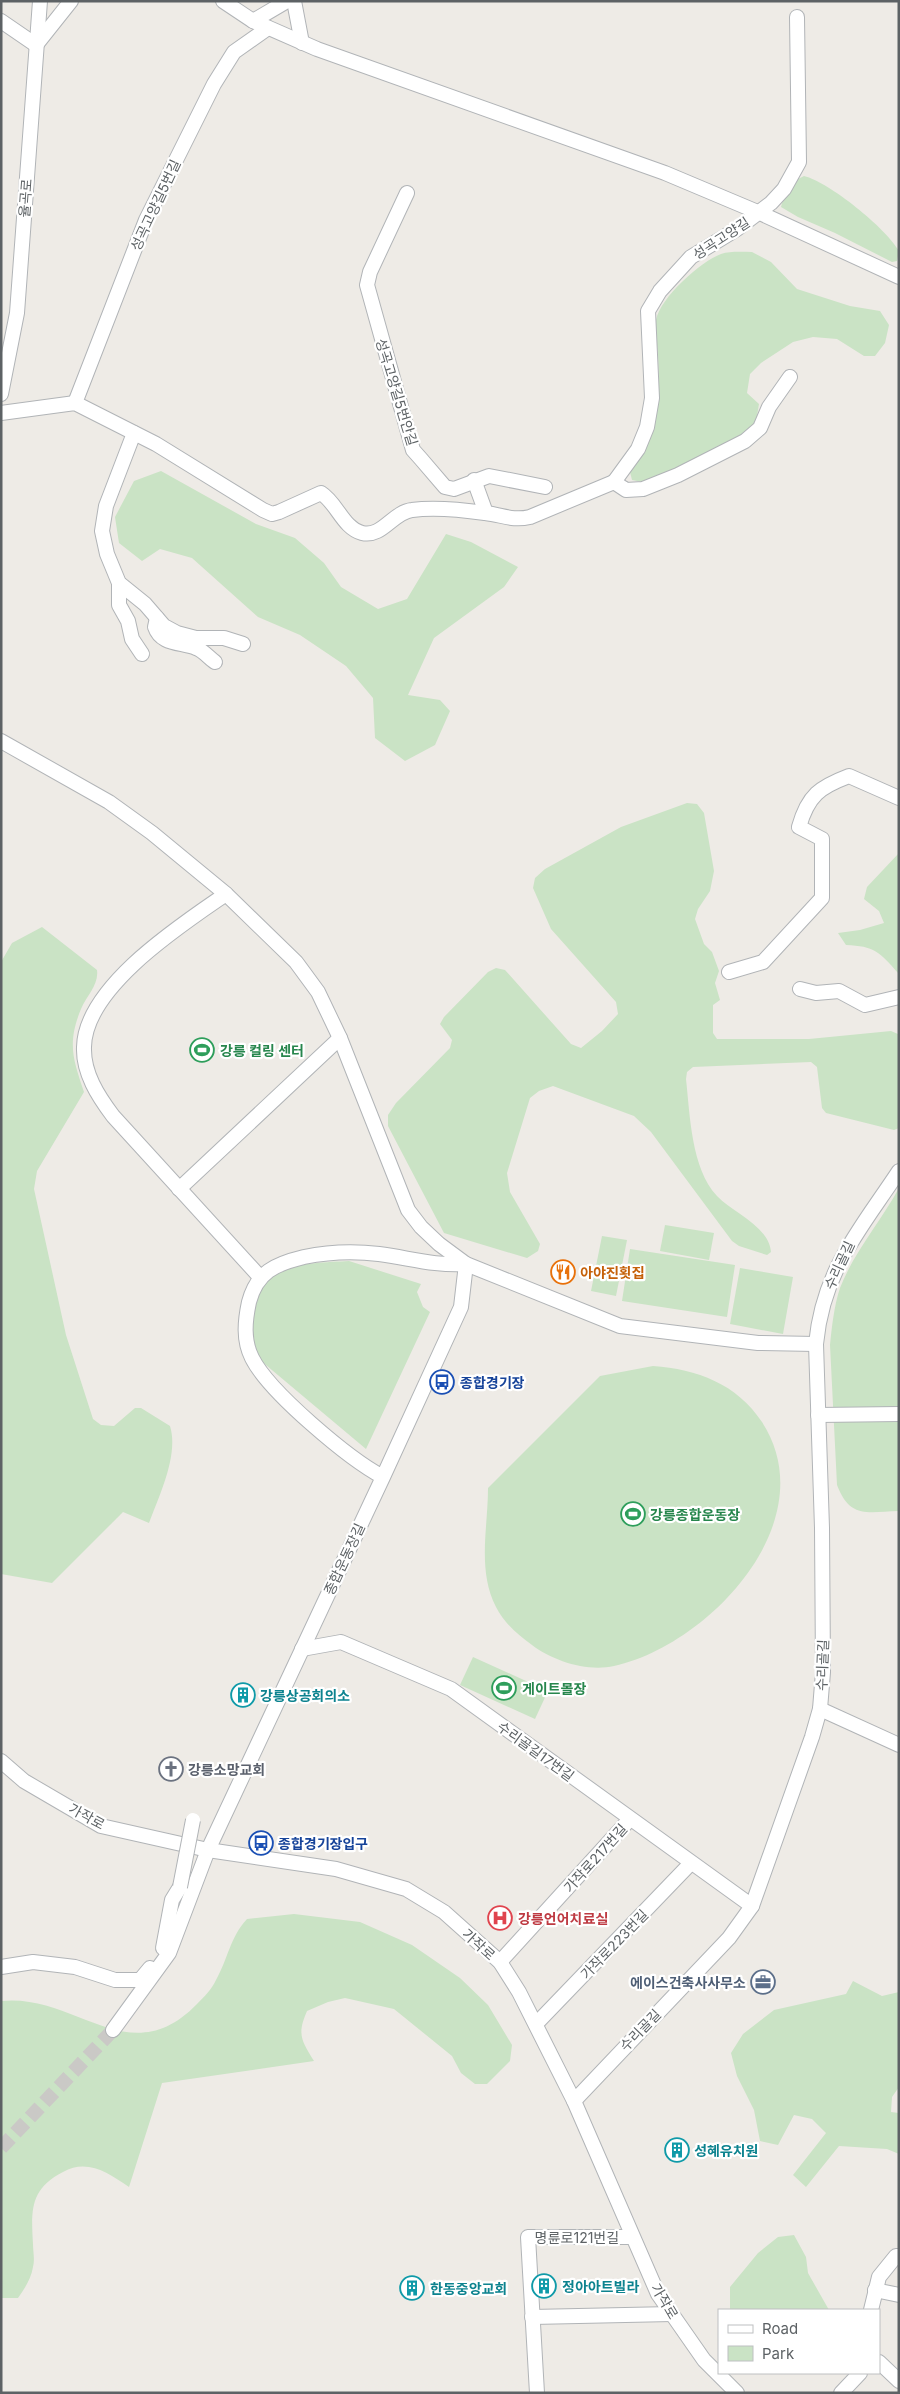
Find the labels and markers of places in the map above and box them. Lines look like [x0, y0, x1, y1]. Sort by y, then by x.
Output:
sports icon: 강릉 컬링 센터 [189, 1037, 215, 1063]
place label: 강릉 컬링 센터 [220, 1042, 304, 1059]
restaurant icon: 아야진횟집 [550, 1259, 576, 1285]
place label: 아야진횟집 [580, 1264, 644, 1281]
bus stop icon: 종합경기장 [429, 1369, 455, 1395]
place label: 종합경기장 [460, 1374, 525, 1391]
sports icon: 강릉종합운동장 [620, 1501, 646, 1527]
place label: 강릉종합운동장 [650, 1506, 740, 1523]
sports icon: 게이트볼장 [491, 1675, 517, 1701]
place label: 게이트볼장 [522, 1680, 587, 1697]
building icon: 강릉상공회의소 [230, 1682, 256, 1708]
place label: 강릉상공회의소 [260, 1687, 350, 1704]
church icon: 강릉소망교회 [158, 1756, 184, 1782]
place label: 강릉소망교회 [188, 1761, 265, 1778]
bus stop icon: 종합경기장입구 [248, 1830, 274, 1856]
place label: 종합경기장입구 [278, 1835, 368, 1852]
hospital icon: 강릉언어치료실 [487, 1905, 513, 1931]
place label: 강릉언어치료실 [518, 1910, 608, 1927]
office icon: 에이스건축사사무소 [750, 1969, 776, 1995]
place label: 에이스건축사사무소 [630, 1974, 746, 1991]
building icon: 성혜유치원 [664, 2137, 690, 2163]
place label: 성혜유치원 [694, 2142, 758, 2159]
building icon: 정아아트빌라 [531, 2273, 557, 2299]
building icon: 한동중앙교회 [399, 2275, 425, 2301]
place label: 정아아트빌라 [562, 2278, 639, 2295]
place label: 한동중앙교회 [430, 2280, 507, 2297]

